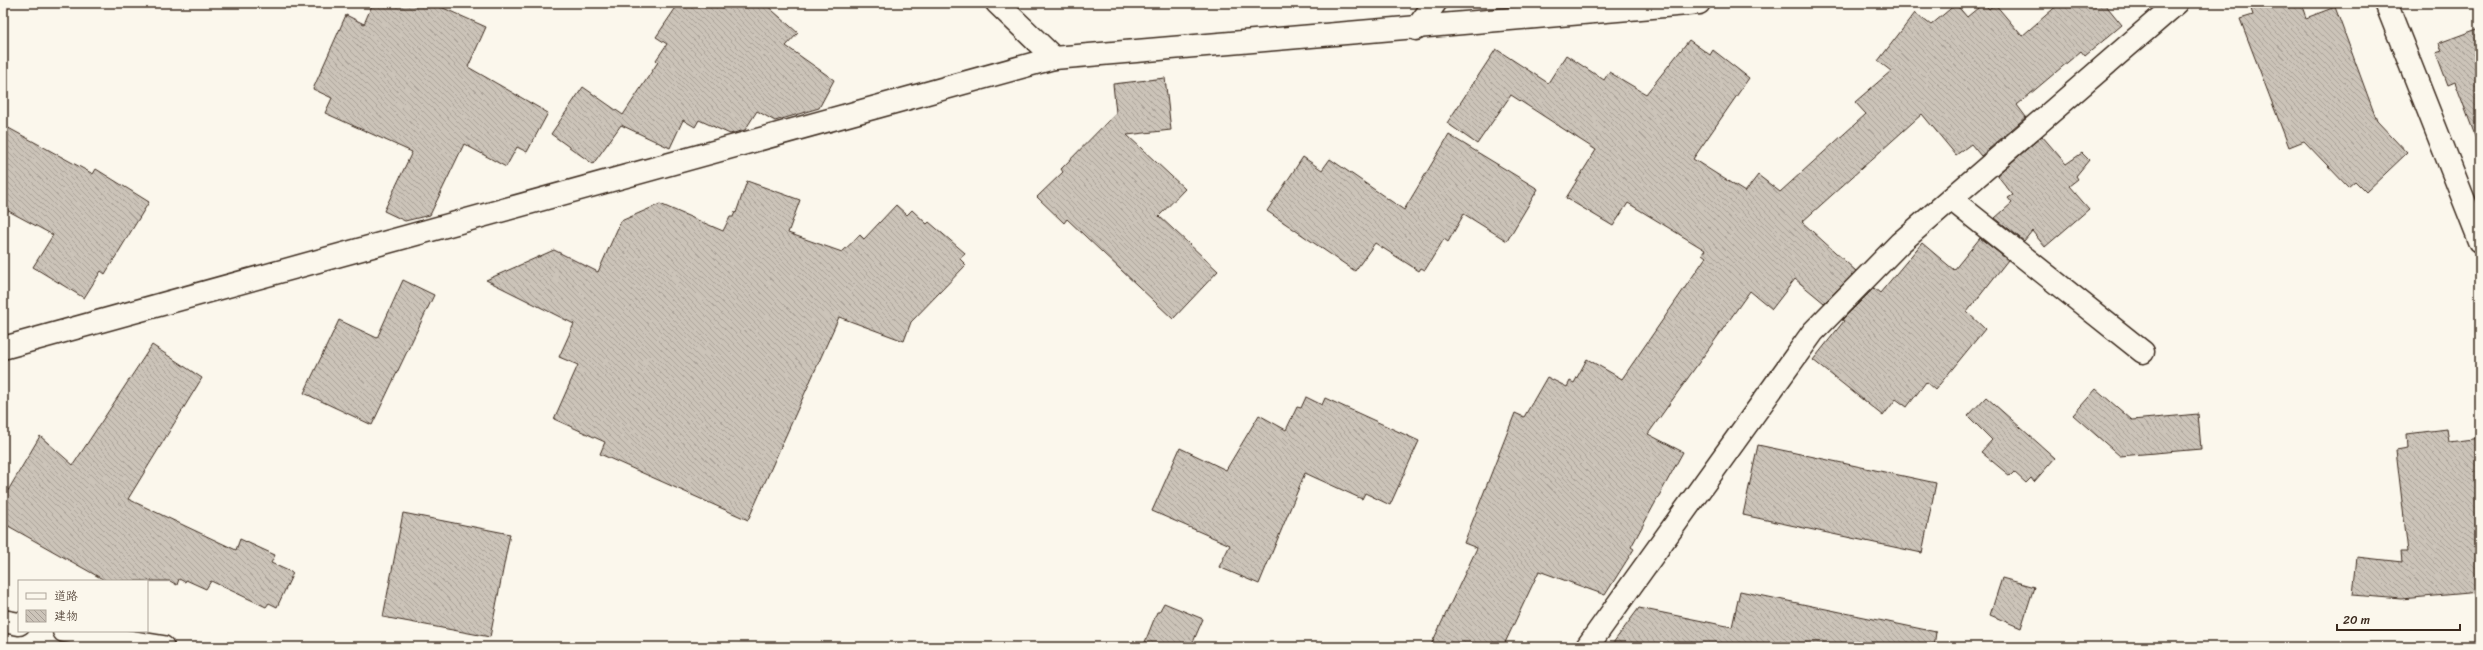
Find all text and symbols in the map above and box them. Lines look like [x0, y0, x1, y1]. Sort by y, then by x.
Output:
legend [18, 580, 148, 632]
text: 道路 [54, 585, 78, 607]
text: 建物 [54, 605, 78, 627]
scale bar [2337, 606, 2460, 632]
text: 20 m [2343, 609, 2370, 631]

